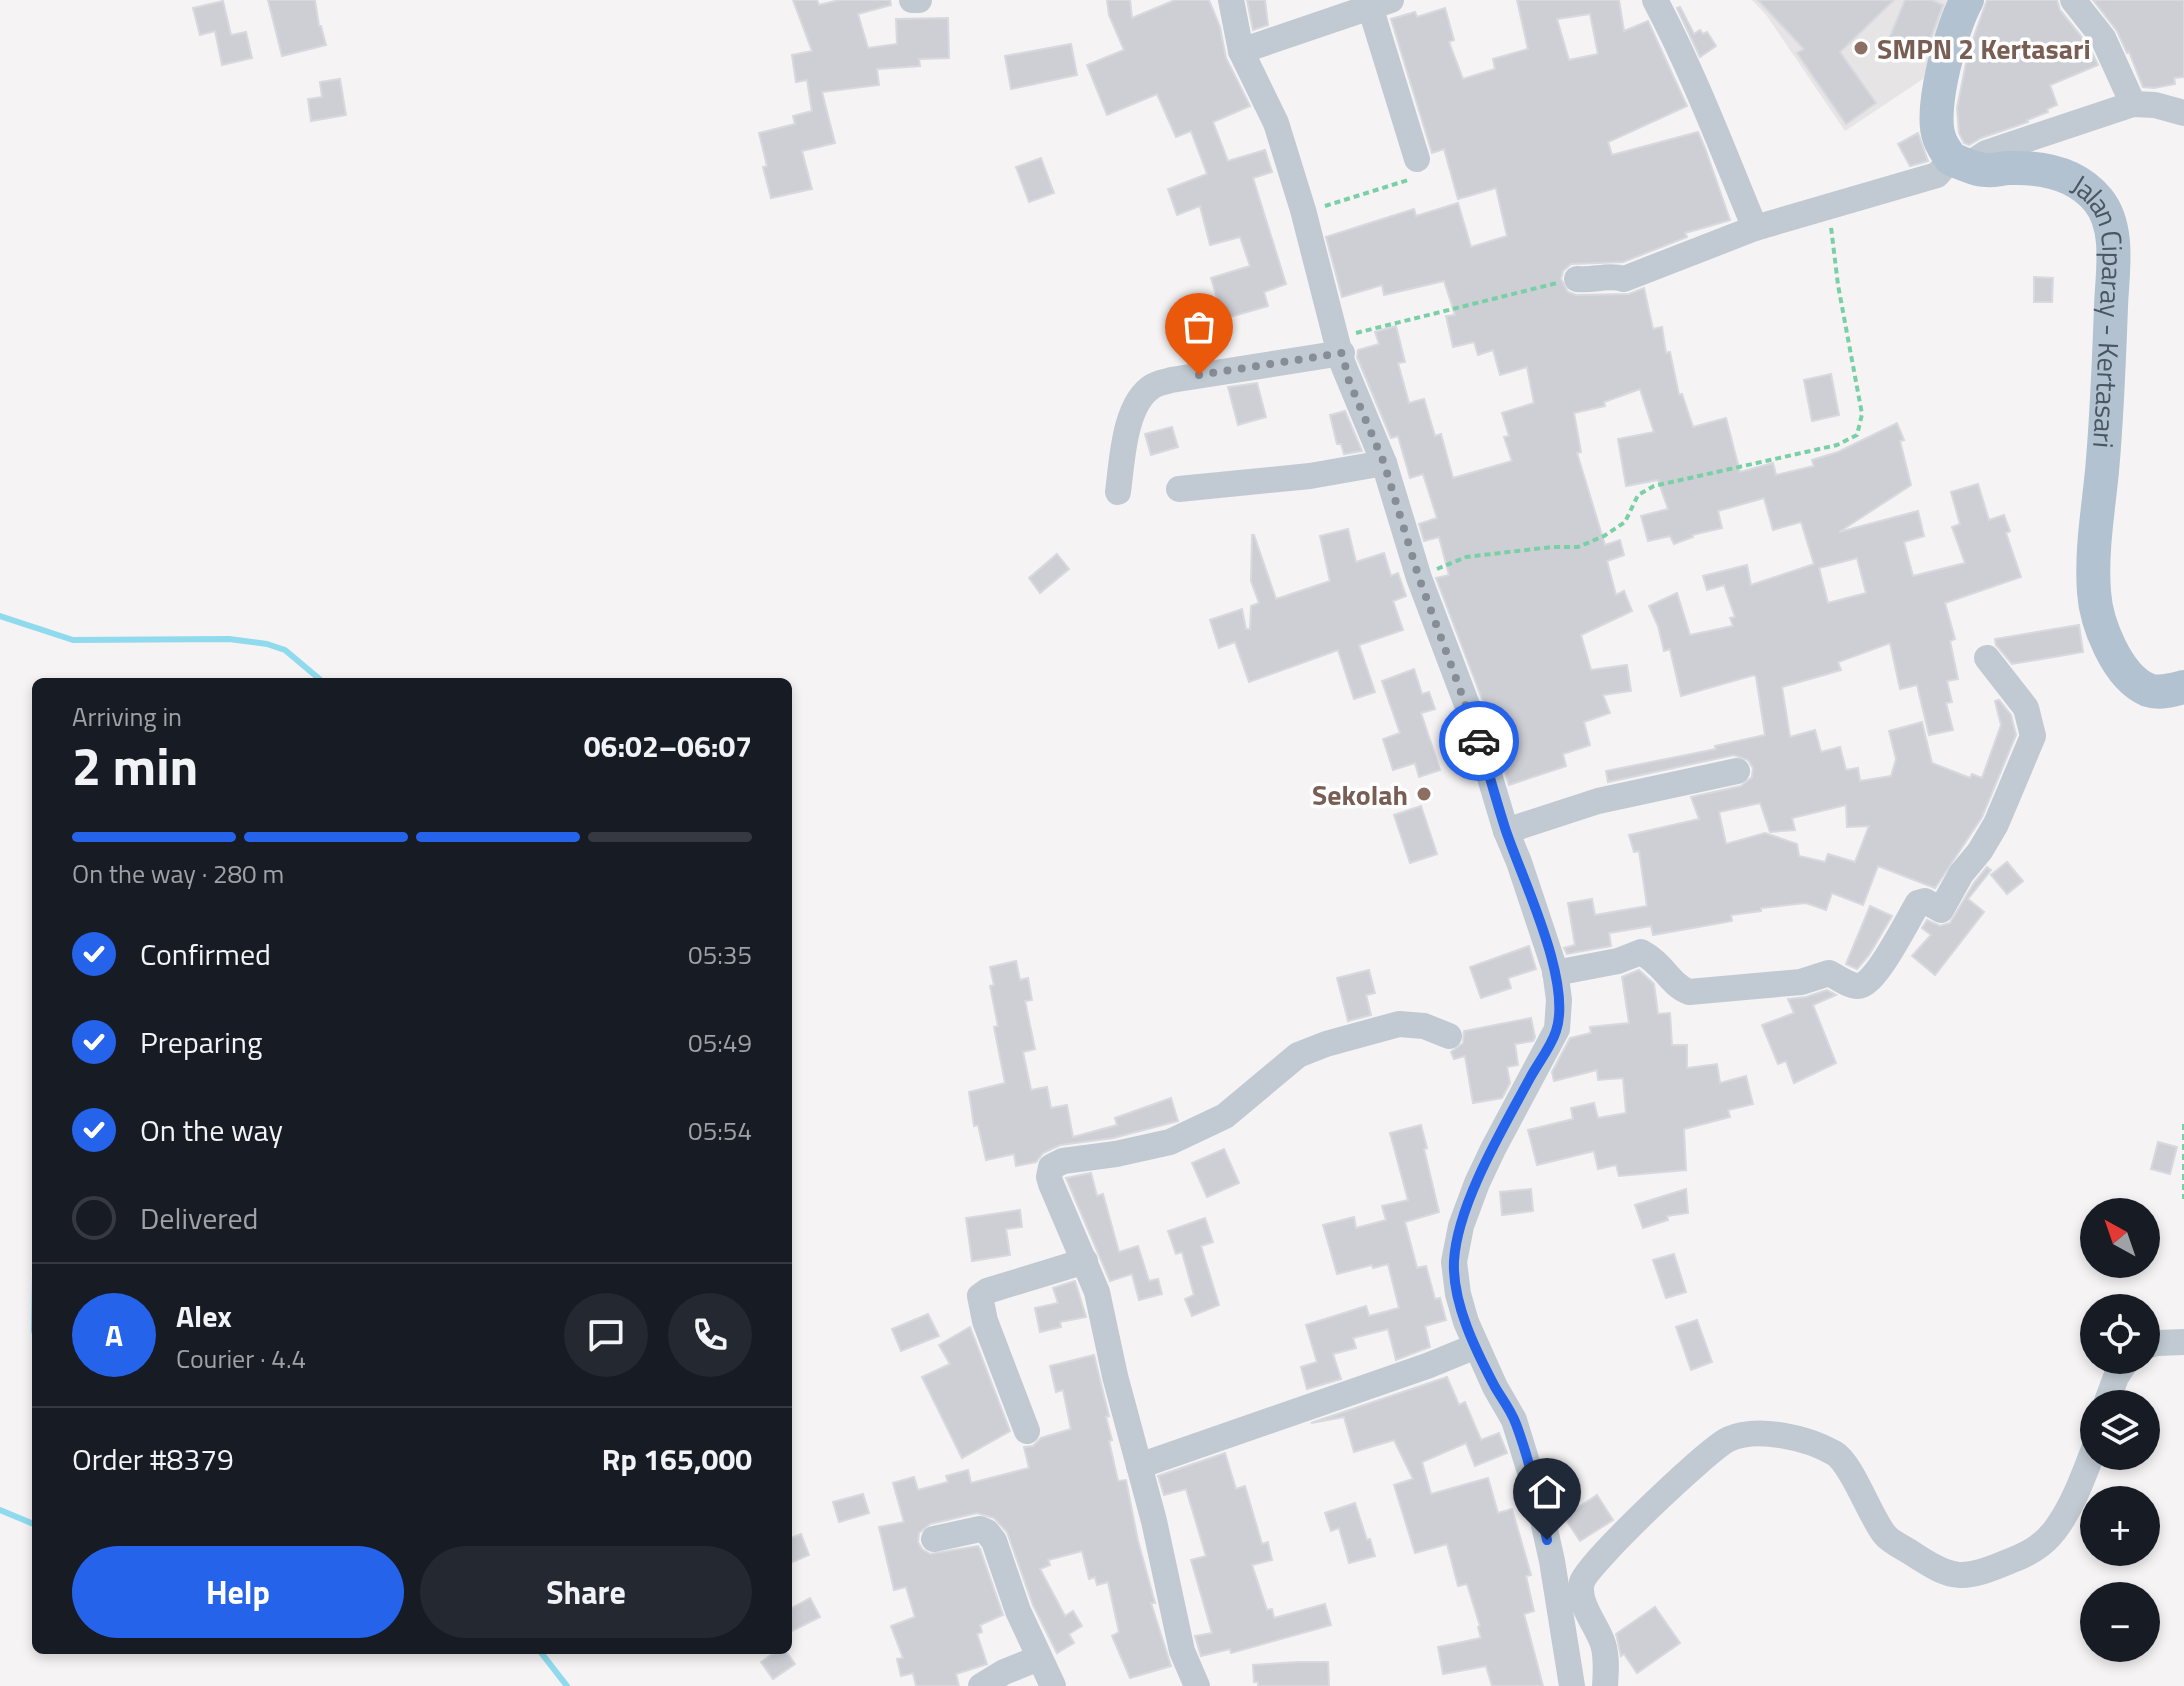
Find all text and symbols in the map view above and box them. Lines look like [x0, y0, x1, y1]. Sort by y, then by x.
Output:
place label: SMPN 2 Kertasari [1877, 27, 2091, 70]
marker: SMPN 2 Kertasari [1852, 39, 1870, 57]
street label: Jalan Ciparay - Kertasari [2064, 162, 2135, 450]
pin [1165, 293, 1233, 375]
icon: bag [1177, 305, 1221, 349]
text: Arriving in [72, 697, 182, 736]
courier [1439, 701, 1519, 781]
icon: car [1457, 719, 1501, 763]
text: 06:02–06:07 [584, 723, 752, 769]
text: 2 min [72, 726, 198, 805]
place label: Sekolah [1312, 773, 1408, 816]
marker: Sekolah [1415, 785, 1433, 803]
text: On the way · 280 m [72, 854, 284, 893]
text: Confirmed [140, 931, 271, 977]
icon: check [72, 932, 116, 976]
text: 05:35 [688, 935, 752, 974]
text: Preparing [140, 1019, 262, 1065]
icon: check [72, 1020, 116, 1064]
text: 05:49 [688, 1023, 752, 1062]
text: On the way [140, 1107, 283, 1153]
icon: check [72, 1108, 116, 1152]
text: 05:54 [688, 1111, 752, 1150]
text: Delivered [140, 1195, 258, 1241]
north arrow [2080, 1198, 2160, 1278]
map controls [2080, 1198, 2160, 1662]
text: Alex [176, 1293, 232, 1339]
button: chat [564, 1293, 648, 1377]
button: phone [668, 1293, 752, 1377]
button: locate [2080, 1294, 2160, 1374]
text: A [105, 1312, 123, 1358]
text: Courier · 4.4 [176, 1339, 306, 1378]
button: layers [2080, 1390, 2160, 1470]
text: Order #8379 [72, 1436, 234, 1482]
text: Rp 165,000 [602, 1436, 752, 1482]
pin [1513, 1458, 1581, 1540]
icon: home [1525, 1470, 1569, 1514]
button: + [2080, 1486, 2160, 1566]
button: Help [72, 1546, 404, 1638]
button: Share [420, 1546, 752, 1638]
button: − [2080, 1582, 2160, 1662]

